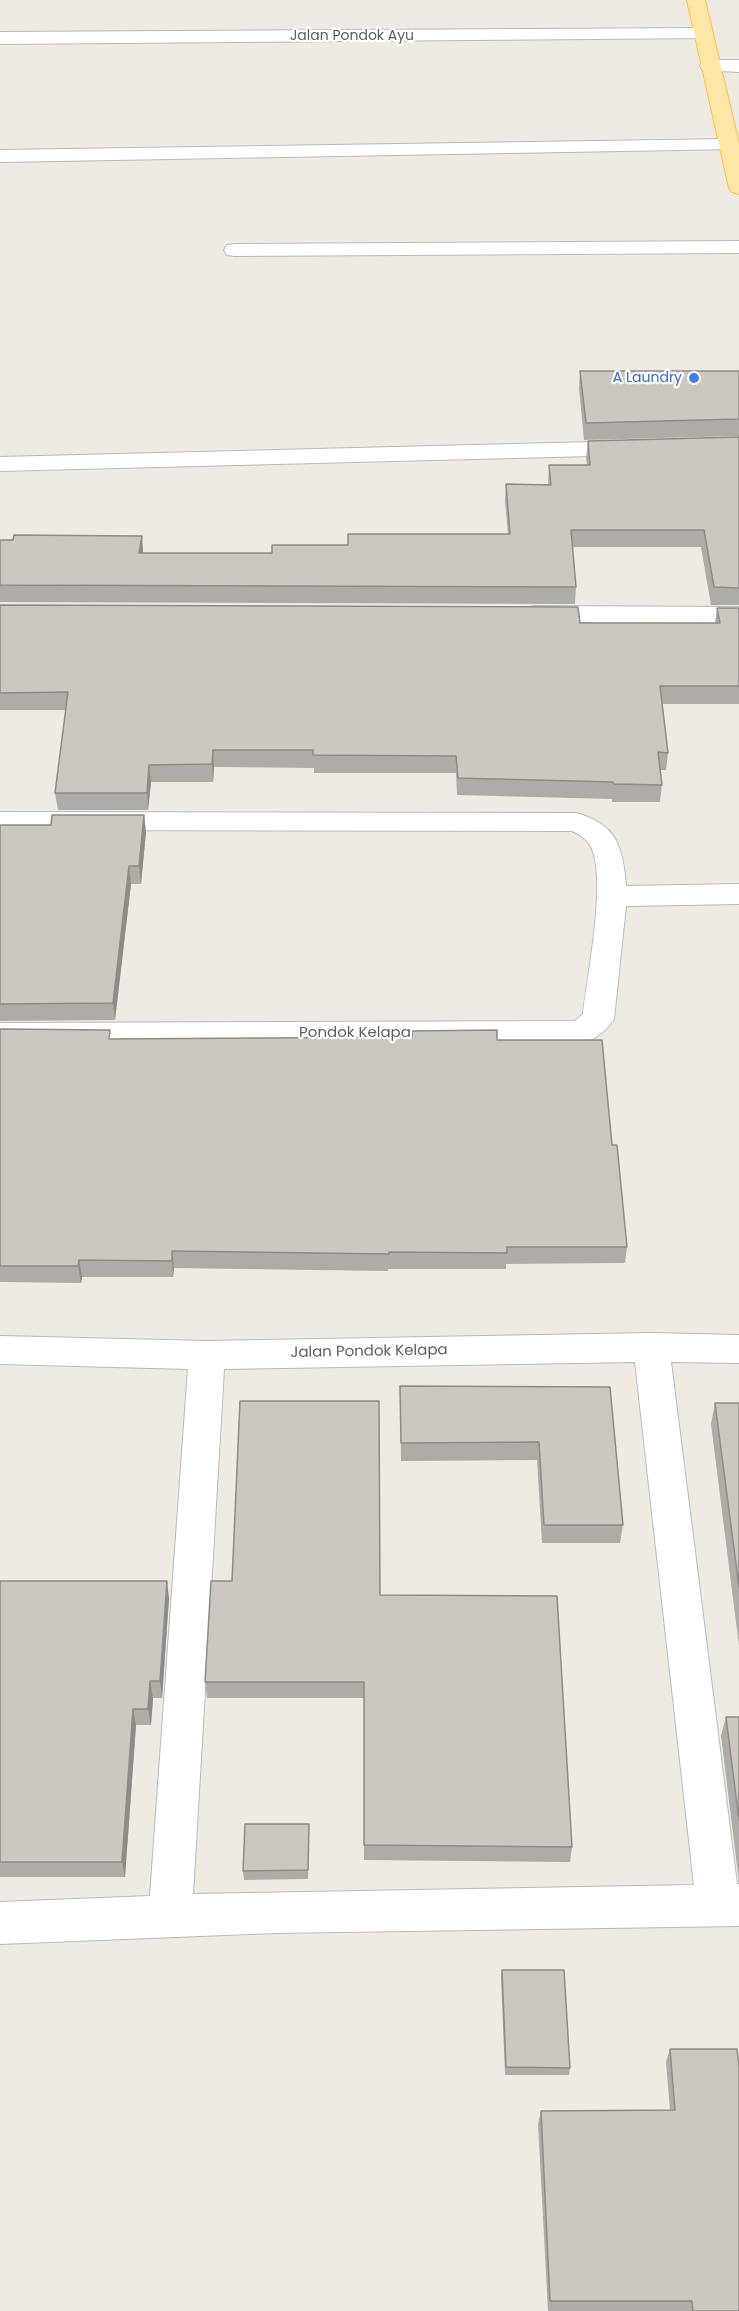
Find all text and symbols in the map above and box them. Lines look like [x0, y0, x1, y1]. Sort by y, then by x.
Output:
street label: Jalan Pondok Ayu [290, 28, 414, 44]
place label: A Laundry [613, 370, 682, 386]
marker: A Laundry [687, 371, 701, 385]
street label: Pondok Kelapa [299, 1024, 411, 1042]
street label: Jalan Pondok Kelapa [290, 1342, 448, 1362]

